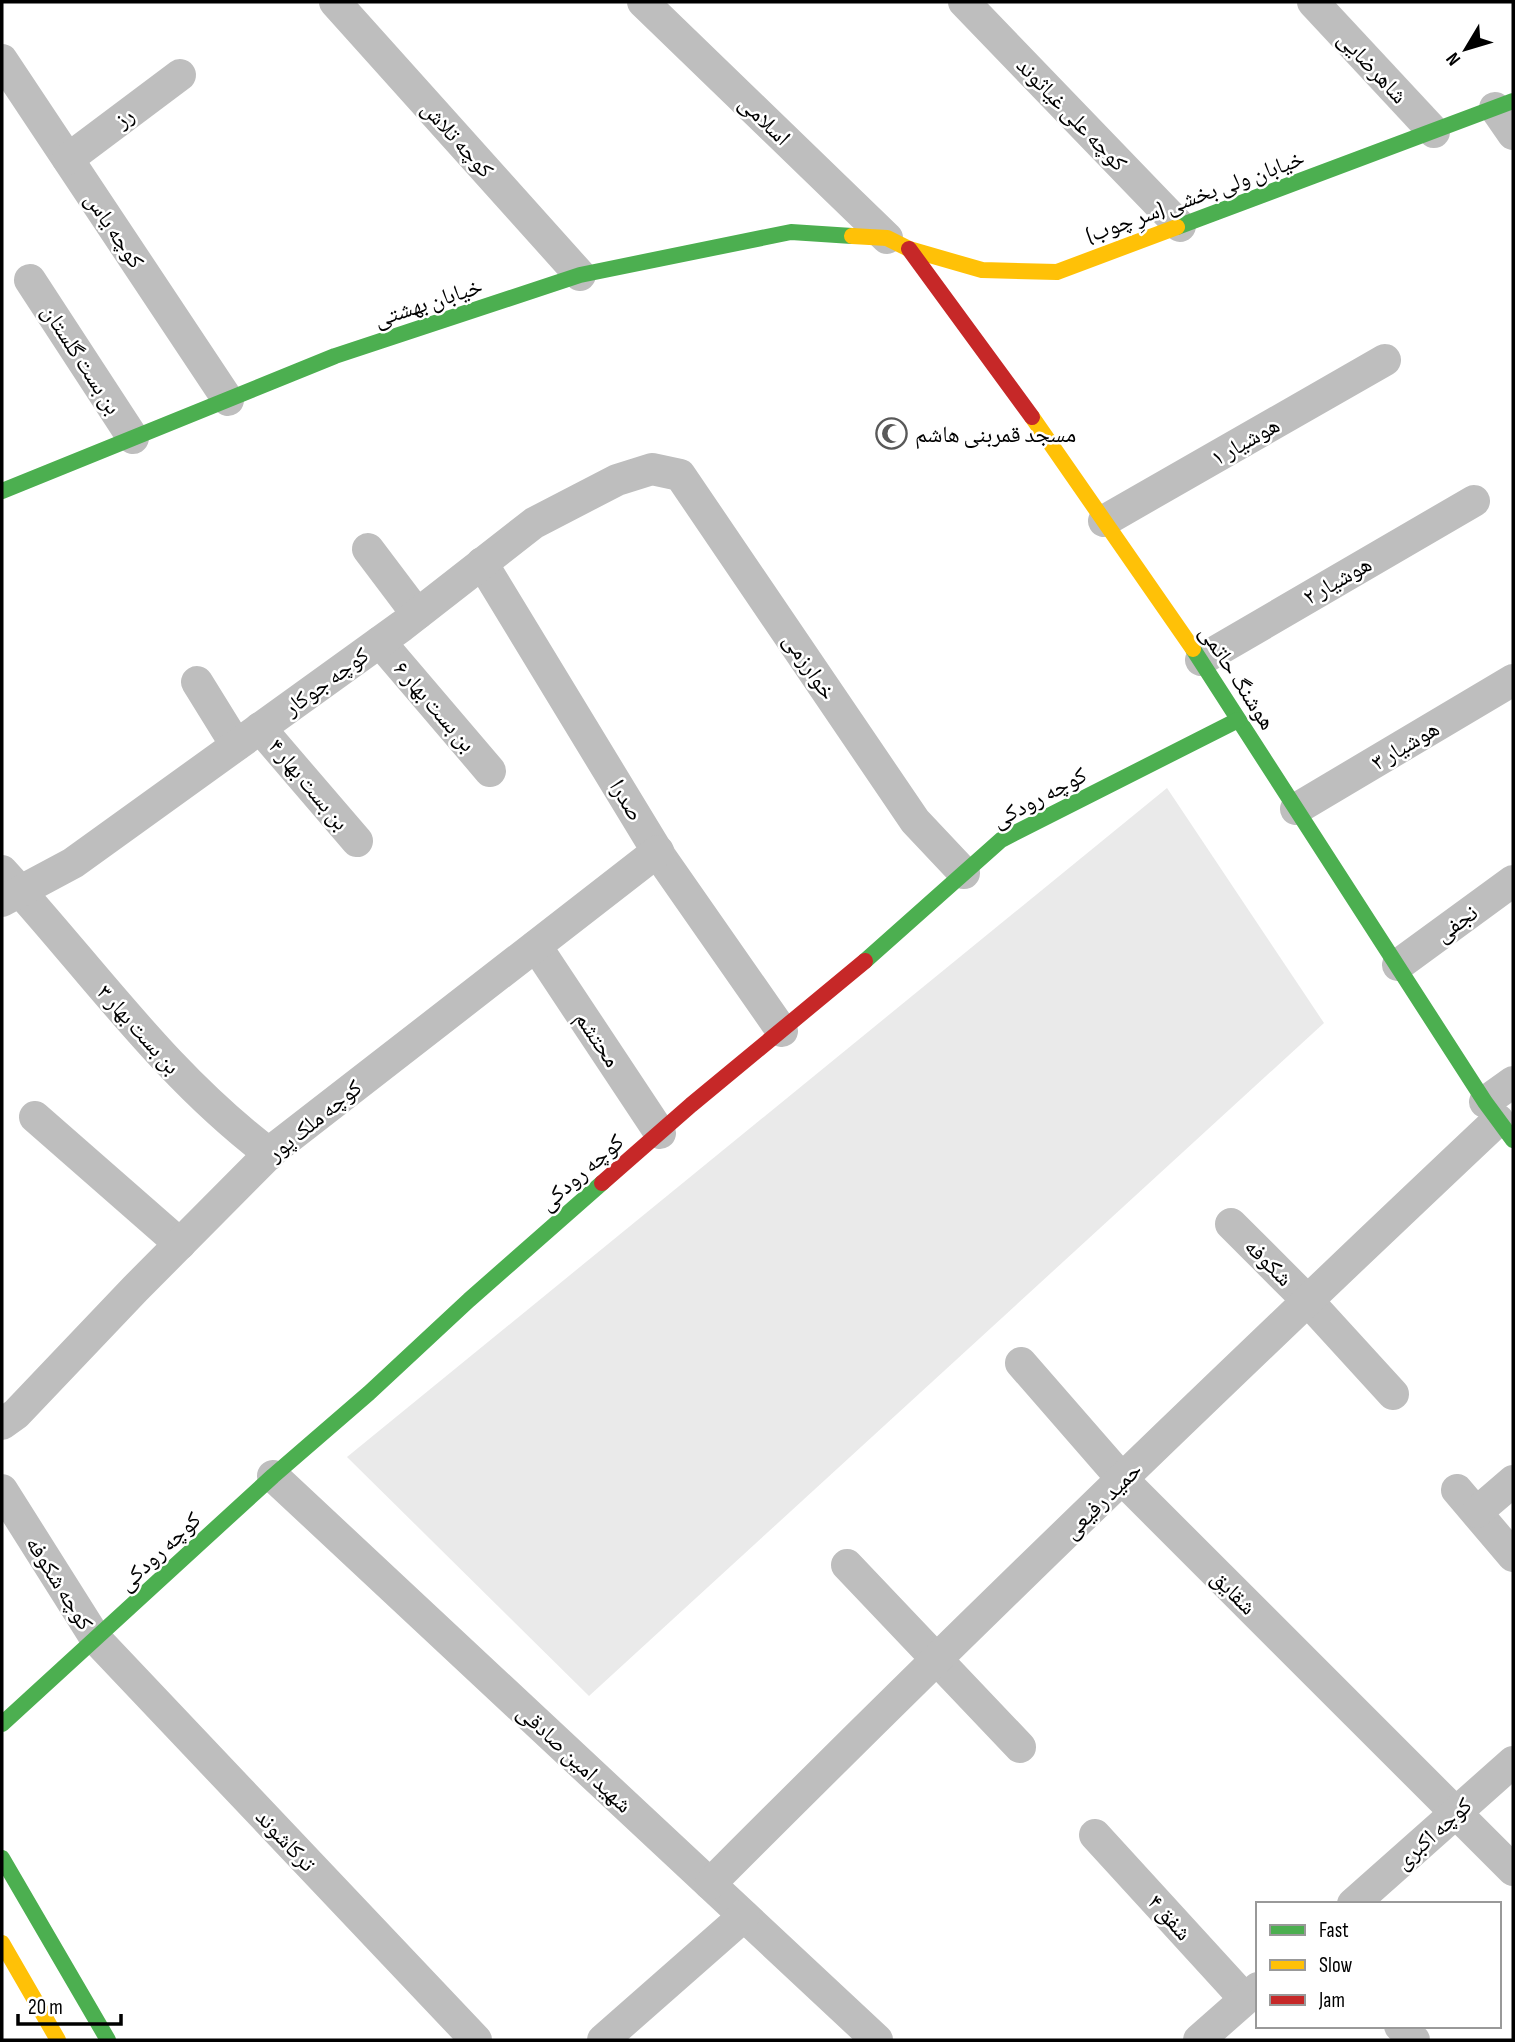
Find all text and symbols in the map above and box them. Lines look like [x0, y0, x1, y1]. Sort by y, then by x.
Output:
north arrow [1431, 14, 1501, 84]
street label: شاهرضایی [1331, 25, 1413, 110]
text: N [1442, 47, 1466, 70]
street label: کوچه علی غیاثوند [1010, 52, 1133, 178]
street label: اسلامی [733, 89, 796, 152]
street label: کوچه تلاش [415, 95, 499, 184]
street label: رز [108, 101, 140, 135]
street label: خیابان ولی بخشی (سرِ چوب) [1082, 144, 1309, 251]
street label: کوچه یاس [79, 187, 150, 274]
street label: خیابان بهشتی [371, 272, 486, 334]
street label: بن بست گلستان [35, 299, 127, 420]
street label: هوشیار ۱ [1206, 411, 1285, 473]
mosque icon: مسجد قمربنی هاشم [875, 417, 909, 451]
place label: مسجد قمربنی هاشم [915, 421, 1076, 450]
street label: هوشیار ۲ [1298, 550, 1377, 612]
street label: هوشنگ حاتمی [1193, 620, 1281, 735]
street label: خوارزمی [777, 628, 842, 705]
street label: کوچه جوکار [278, 641, 375, 723]
street label: بن بست بهار ۶ [387, 655, 481, 758]
street label: هوشیار ۳ [1366, 715, 1445, 777]
street label: بن بست بهار ۴ [262, 733, 355, 836]
street label: کوچه رودکی [987, 761, 1092, 835]
street label: صدرا [603, 775, 649, 826]
street label: نجفی [1430, 899, 1484, 949]
street label: بن بست بهار ۳ [91, 979, 186, 1080]
street label: محتشم [568, 1006, 626, 1073]
street label: کوچه ملک پور [261, 1074, 368, 1168]
street label: کوچه رودکی [533, 1128, 630, 1217]
street label: شکوفه [1238, 1233, 1298, 1293]
street label: حمید رفیعی [1057, 1456, 1148, 1545]
street label: کوچه رودکی [112, 1506, 207, 1597]
street label: کوچه شکوفه [19, 1531, 99, 1636]
street label: شقایق [1205, 1564, 1262, 1621]
street label: شهید امین صادقی [511, 1698, 638, 1819]
street label: کوچه اکبری [1389, 1792, 1478, 1876]
street label: ترکاشوند [249, 1803, 321, 1878]
street label: شفق ۴ [1141, 1889, 1197, 1947]
legend [1256, 1902, 1501, 2028]
text: Fast [1319, 1918, 1349, 1943]
text: Slow [1319, 1953, 1353, 1978]
scale bar [18, 1982, 121, 2026]
text: Jam [1318, 1988, 1345, 2013]
text: 20 m [28, 1995, 63, 2020]

